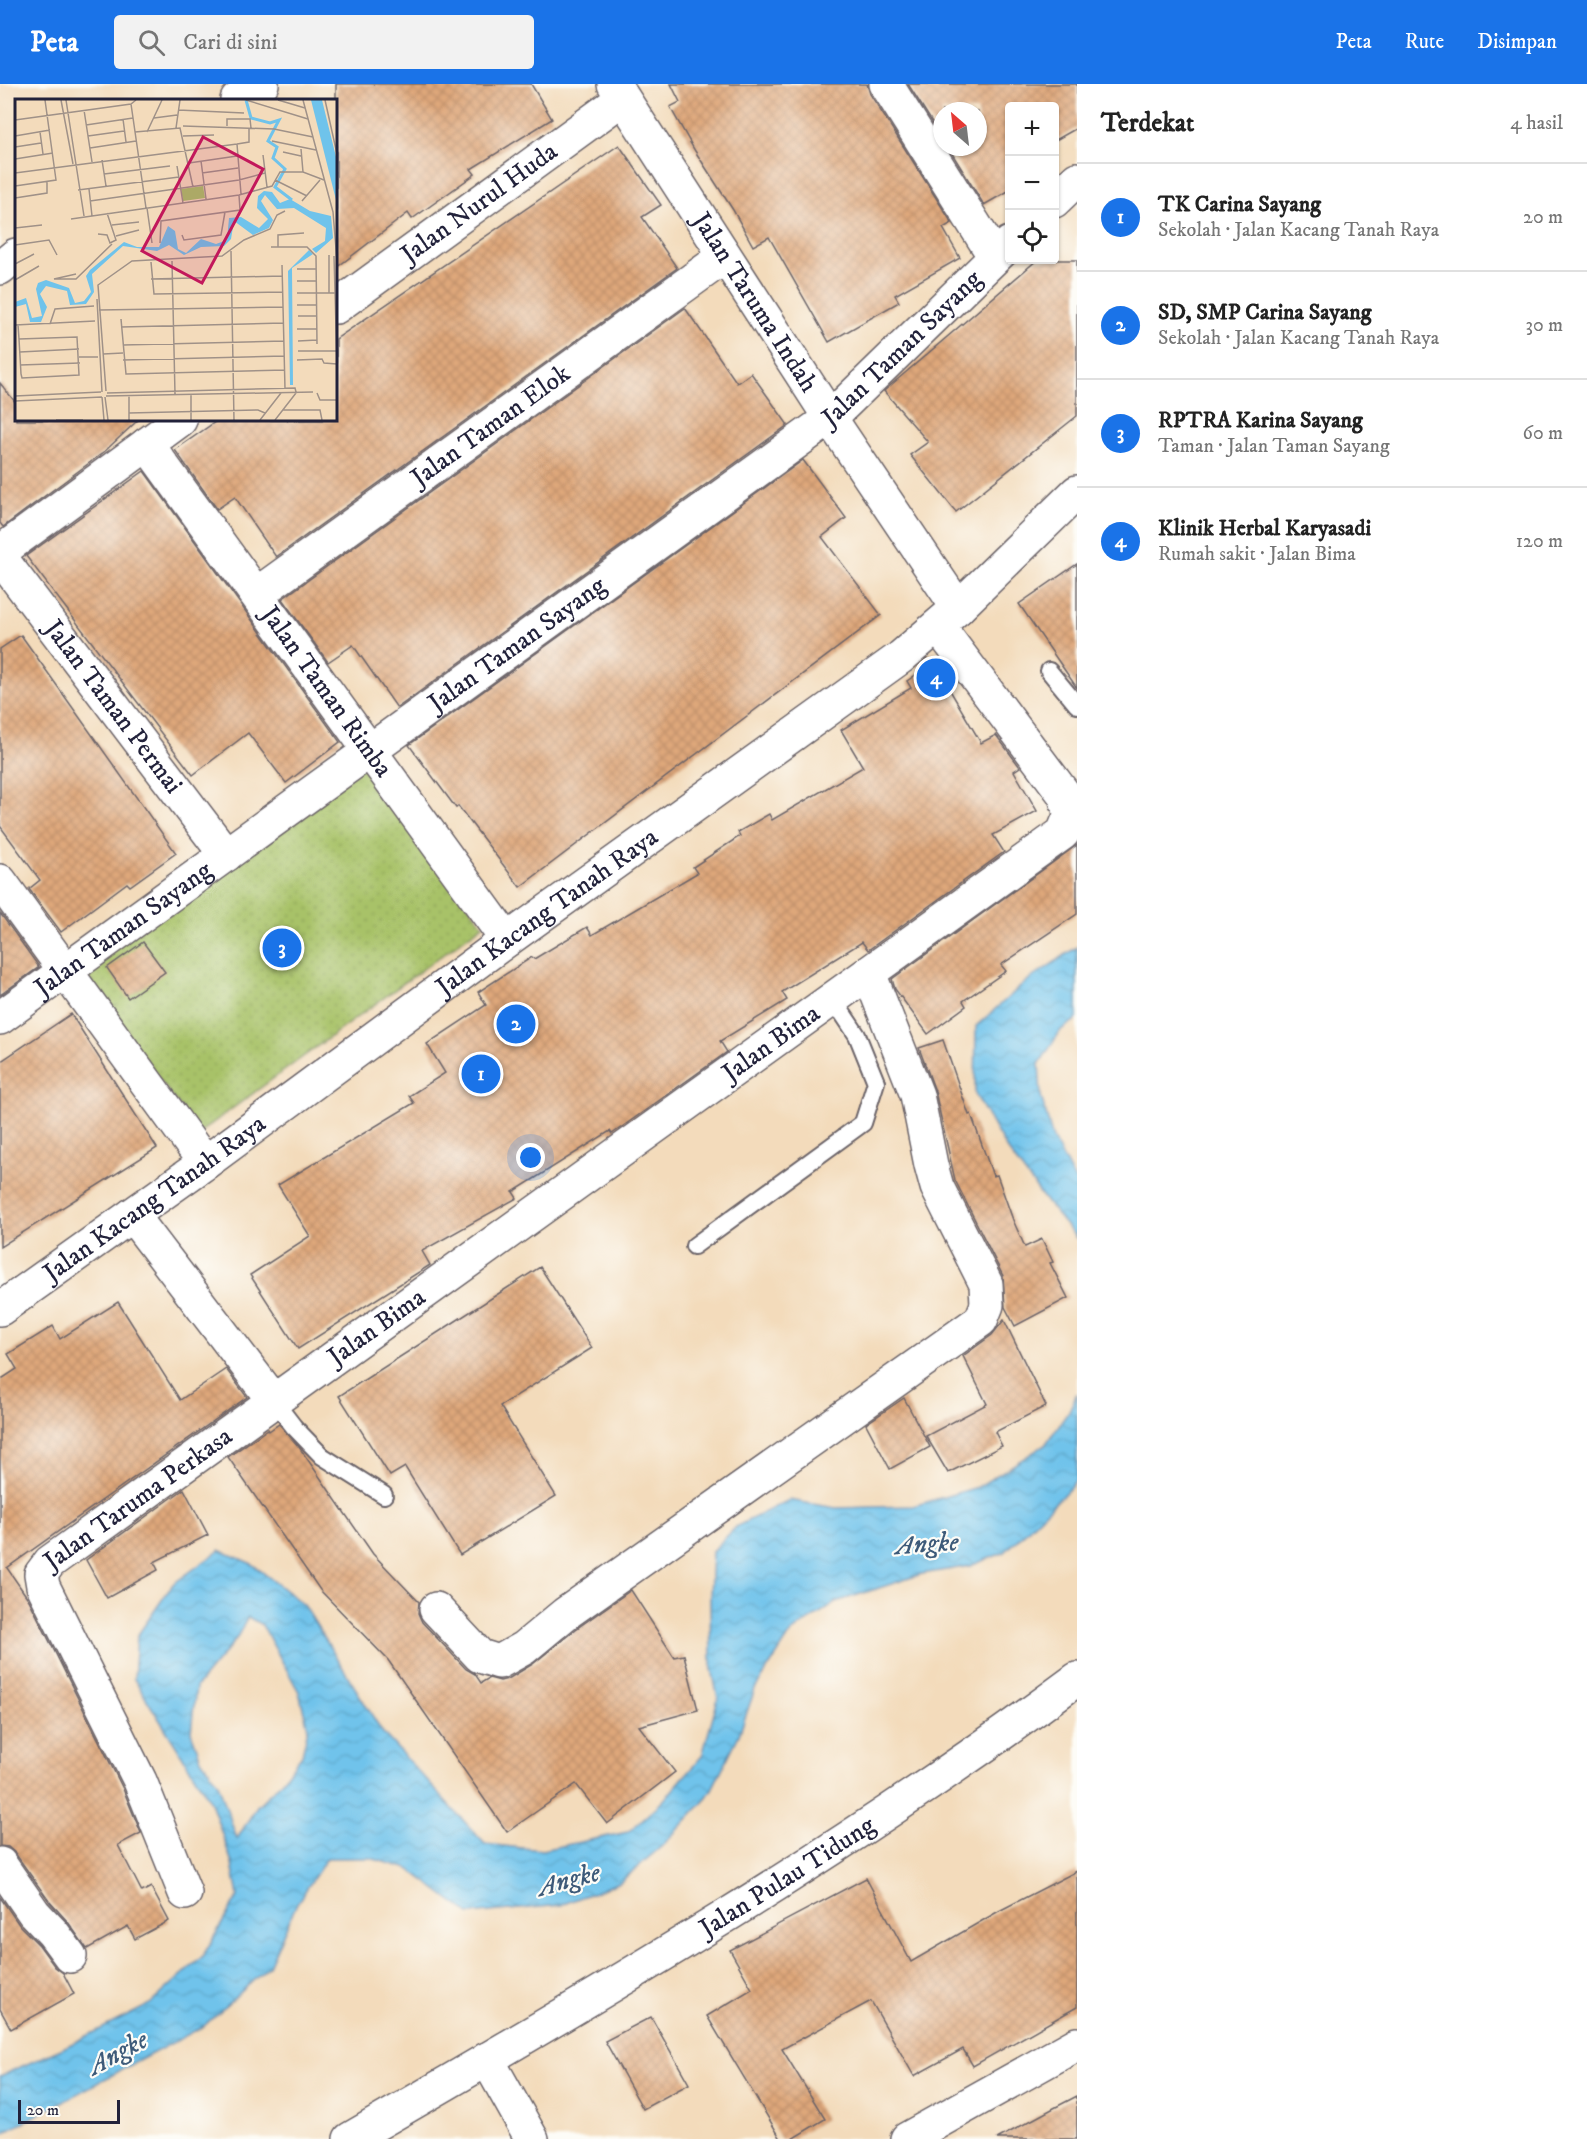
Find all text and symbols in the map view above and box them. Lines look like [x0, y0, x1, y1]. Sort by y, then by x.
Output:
search box [114, 15, 534, 69]
text: Peta [30, 25, 78, 60]
icon: search [135, 26, 168, 59]
text: Cari di sini [183, 29, 277, 56]
text: Peta [1336, 29, 1372, 55]
text: Rute [1405, 29, 1444, 55]
text: Disimpan [1477, 29, 1557, 55]
inset map [15, 99, 338, 422]
north arrow [933, 102, 987, 156]
map controls [1005, 102, 1059, 264]
button: + [1005, 102, 1059, 156]
text: Terdekat [1101, 107, 1194, 140]
text: 4 hasil [1510, 111, 1563, 136]
street label: Jalan Nurul Huda [393, 135, 564, 272]
button: − [1005, 156, 1059, 210]
text: TK Carina Sayang [1158, 191, 1321, 218]
street label: Jalan Taruma Indah [684, 204, 826, 399]
text: 1 [1117, 205, 1124, 230]
text: 20 m [1523, 205, 1563, 230]
button: locate [1005, 210, 1059, 264]
text: Sekolah · Jalan Kacang Tanah Raya [1158, 218, 1439, 243]
street label: Jalan Taman Sayang [814, 263, 989, 436]
text: SD, SMP Carina Sayang [1158, 299, 1371, 326]
text: 2 [1116, 313, 1125, 338]
text: 30 m [1525, 313, 1563, 338]
text: Sekolah · Jalan Kacang Tanah Raya [1158, 326, 1439, 351]
street label: Jalan Taman Elok [403, 357, 577, 495]
text: RPTRA Karina Sayang [1158, 407, 1363, 434]
text: 3 [1117, 421, 1124, 446]
text: 60 m [1523, 421, 1563, 446]
text: Taman · Jalan Taman Sayang [1158, 434, 1390, 459]
text: Klinik Herbal Karyasadi [1158, 515, 1371, 542]
text: 4 [1115, 529, 1126, 554]
text: 120 m [1516, 529, 1563, 554]
text: Rumah sakit · Jalan Bima [1158, 542, 1356, 567]
street label: Jalan Taman Sayang [420, 569, 613, 721]
street label: Jalan Taman Rimba [252, 598, 400, 784]
street label: Jalan Taman Permai [36, 612, 190, 800]
pin: 4 [916, 656, 956, 700]
street label: Jalan Kacang Tanah Raya [428, 820, 664, 1004]
street label: Jalan Taman Sayang [26, 853, 219, 1005]
pin: 3 [262, 926, 302, 970]
street label: Jalan Bima [714, 997, 826, 1091]
pin: 2 [496, 1002, 536, 1046]
pin: 1 [462, 1052, 500, 1096]
street label: Jalan Kacang Tanah Raya [35, 1107, 272, 1291]
your location [516, 1143, 545, 1172]
street label: Jalan Bima [320, 1281, 432, 1374]
street label: Jalan Taruma Perkasa [36, 1420, 239, 1579]
water label: Angke [891, 1525, 960, 1563]
street label: Jalan Pulau Tidung [692, 1808, 882, 1946]
water label: Angke [531, 1855, 605, 1905]
water label: Angke [80, 2022, 154, 2085]
scale bar [18, 2097, 120, 2124]
text: 20 m [27, 2100, 59, 2120]

